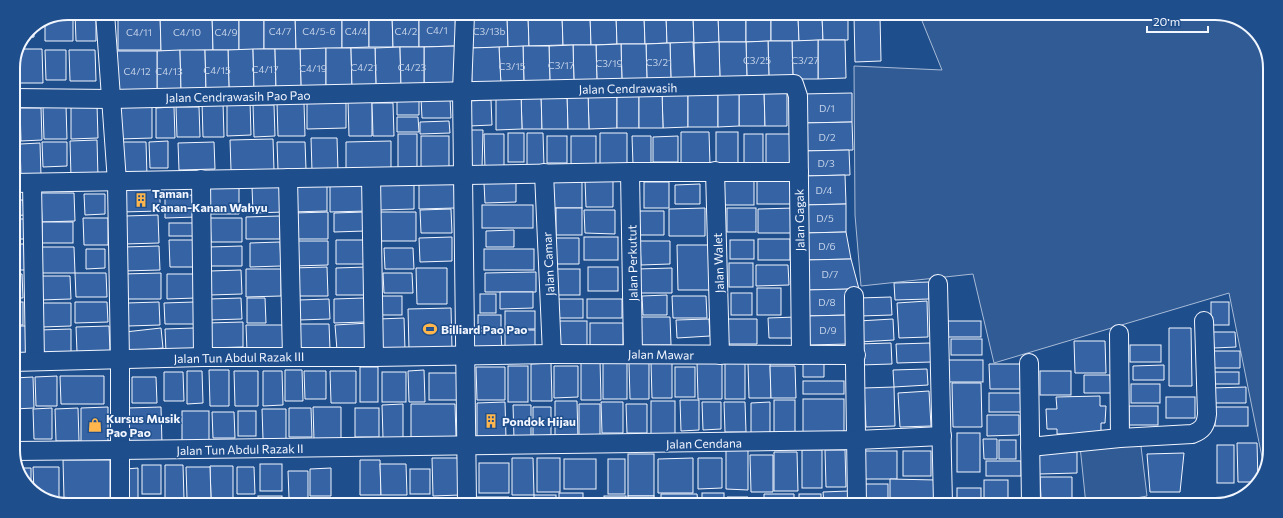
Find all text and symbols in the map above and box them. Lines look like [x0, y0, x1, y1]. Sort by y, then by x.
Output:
scale bar [1147, 8, 1208, 34]
text: 20 m [1153, 14, 1180, 28]
house number: C4/1 [426, 24, 448, 36]
house number: C4/7 [269, 25, 291, 37]
house number: C4/5-6 [302, 25, 336, 37]
house number: C4/4 [345, 25, 367, 37]
house number: C4/2 [395, 25, 418, 37]
house number: C3/13b [473, 25, 505, 37]
house number: C4/11 [126, 26, 152, 38]
house number: C4/10 [173, 26, 201, 38]
house number: C4/9 [214, 26, 238, 38]
house number: C3/25 [743, 54, 771, 66]
house number: C3/27 [791, 54, 819, 66]
house number: C3/21 [646, 56, 672, 68]
house number: C3/19 [595, 57, 623, 69]
house number: C3/17 [548, 59, 574, 71]
house number: C3/15 [499, 60, 526, 72]
house number: C4/21 [350, 61, 378, 73]
house number: C4/23 [398, 61, 427, 73]
house number: C4/19 [299, 62, 327, 74]
house number: C4/17 [252, 63, 278, 75]
house number: C4/15 [203, 64, 231, 76]
house number: C4/12 [123, 65, 151, 77]
house number: C4/13 [155, 65, 183, 77]
street label: Jalan Cendrawasih [579, 80, 677, 97]
street label: Jalan Cendrawasih Pao Pao [165, 88, 311, 105]
house number: D/1 [819, 102, 835, 114]
house number: D/2 [818, 131, 836, 143]
house number: D/3 [817, 157, 835, 169]
house number: D/4 [816, 184, 832, 196]
place label: Taman Kanan-Kanan Wahyu [152, 186, 268, 214]
street label: Jalan Gagak [791, 188, 808, 251]
building icon: Taman Kanan-Kanan Wahyu [133, 192, 149, 208]
house number: D/5 [816, 212, 834, 224]
street label: Jalan Perkutut [624, 225, 641, 301]
street label: Jalan Camar [539, 231, 558, 296]
street label: Jalan Walet [710, 232, 727, 293]
house number: D/6 [818, 240, 836, 252]
house number: D/7 [822, 268, 838, 280]
house number: D/8 [818, 296, 836, 308]
sports icon: Billiard Pao Pao [422, 321, 438, 337]
place label: Billiard Pao Pao [441, 322, 527, 336]
house number: D/9 [819, 324, 837, 336]
street label: Jalan Mawar [628, 346, 694, 363]
street label: Jalan Tun Abdul Razak III [174, 349, 304, 366]
place label: Kursus Musik Pao Pao [106, 411, 180, 439]
building icon: Pondok Hijau [483, 413, 499, 429]
place label: Pondok Hijau [502, 414, 576, 428]
shop icon: Kursus Musik Pao Pao [87, 417, 103, 433]
street label: Jalan Cendana [666, 435, 742, 452]
street label: Jalan Tun Abdul Razak II [176, 441, 304, 458]

